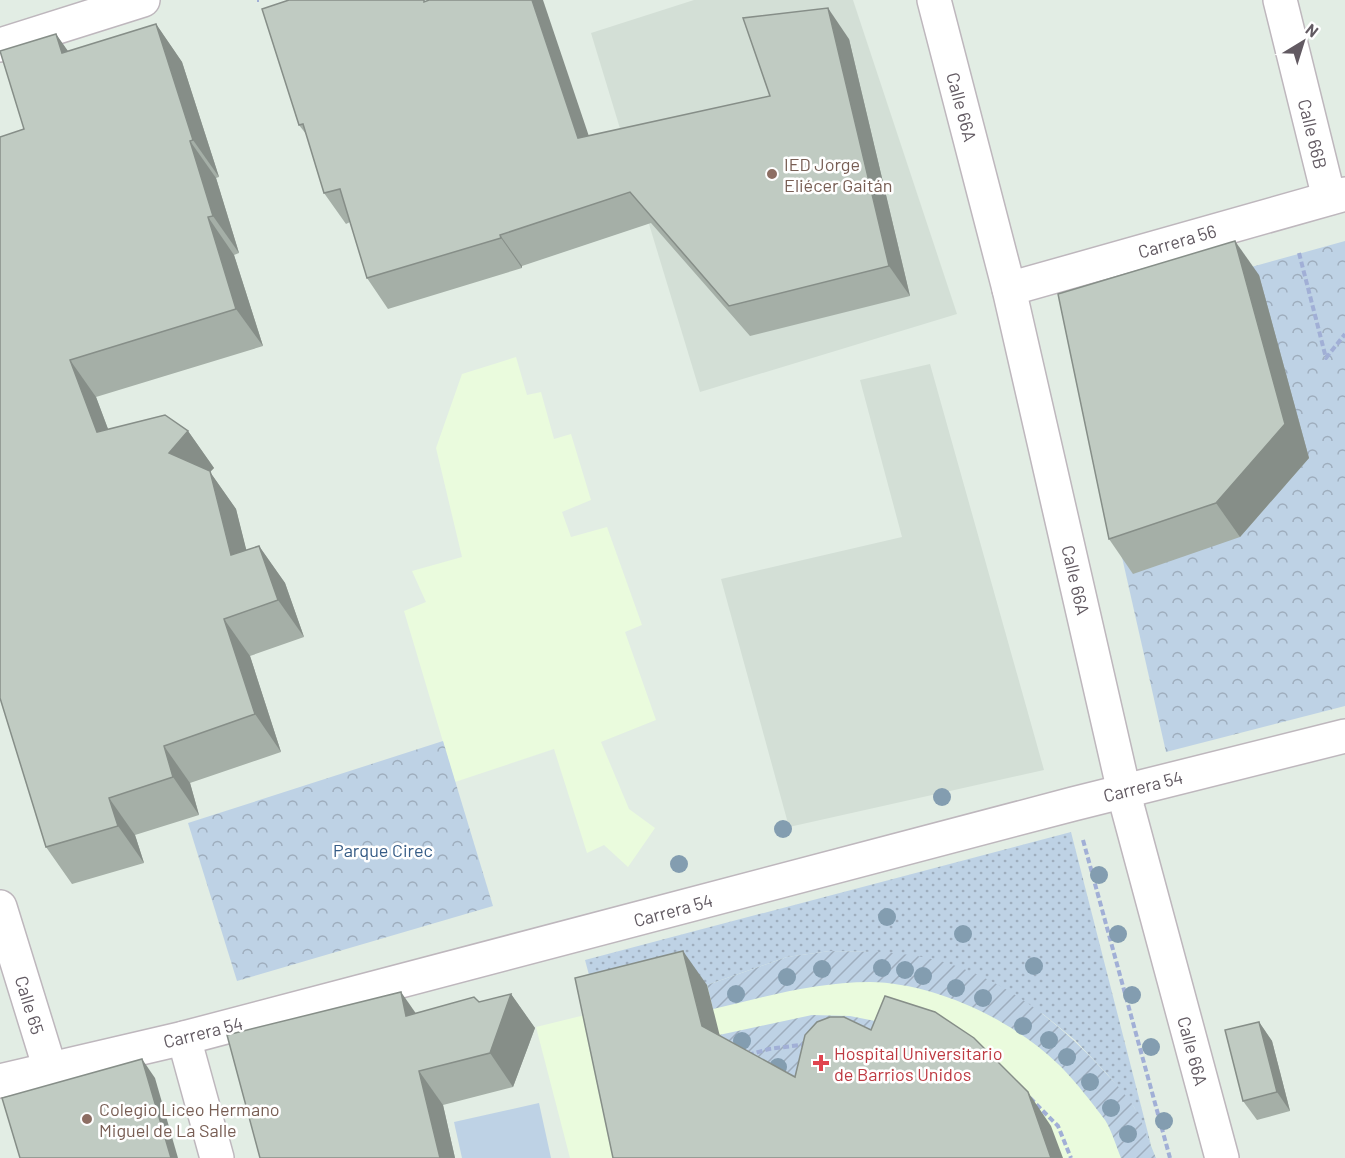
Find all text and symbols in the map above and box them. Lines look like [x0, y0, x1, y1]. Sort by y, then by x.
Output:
north arrow [1273, 12, 1333, 72]
text: N [1303, 19, 1323, 41]
street label: Calle 66A [942, 70, 982, 144]
street label: Calle 66B [1294, 97, 1332, 171]
place label: IED Jorge Eliécer Gaitán [784, 153, 892, 196]
marker: IED Jorge Eliécer Gaitán [765, 167, 779, 181]
street label: Carrera 56 [1135, 219, 1219, 263]
street label: Calle 66A [1057, 543, 1095, 617]
street label: Carrera 54 [1101, 766, 1185, 806]
park label: Parque Cirec [333, 839, 433, 861]
street label: Carrera 54 [631, 889, 715, 931]
street label: Calle 65 [11, 973, 49, 1037]
street label: Carrera 54 [161, 1012, 245, 1052]
street label: Calle 66A [1173, 1014, 1213, 1088]
place label: Hospital Universitario de Barrios Unidos [834, 1042, 1003, 1085]
marker: Hospital Universitario de Barrios Unidos [812, 1054, 830, 1072]
place label: Colegio Liceo Hermano Miguel de La Salle [99, 1098, 280, 1141]
marker: Colegio Liceo Hermano Miguel de La Salle [80, 1112, 94, 1126]

